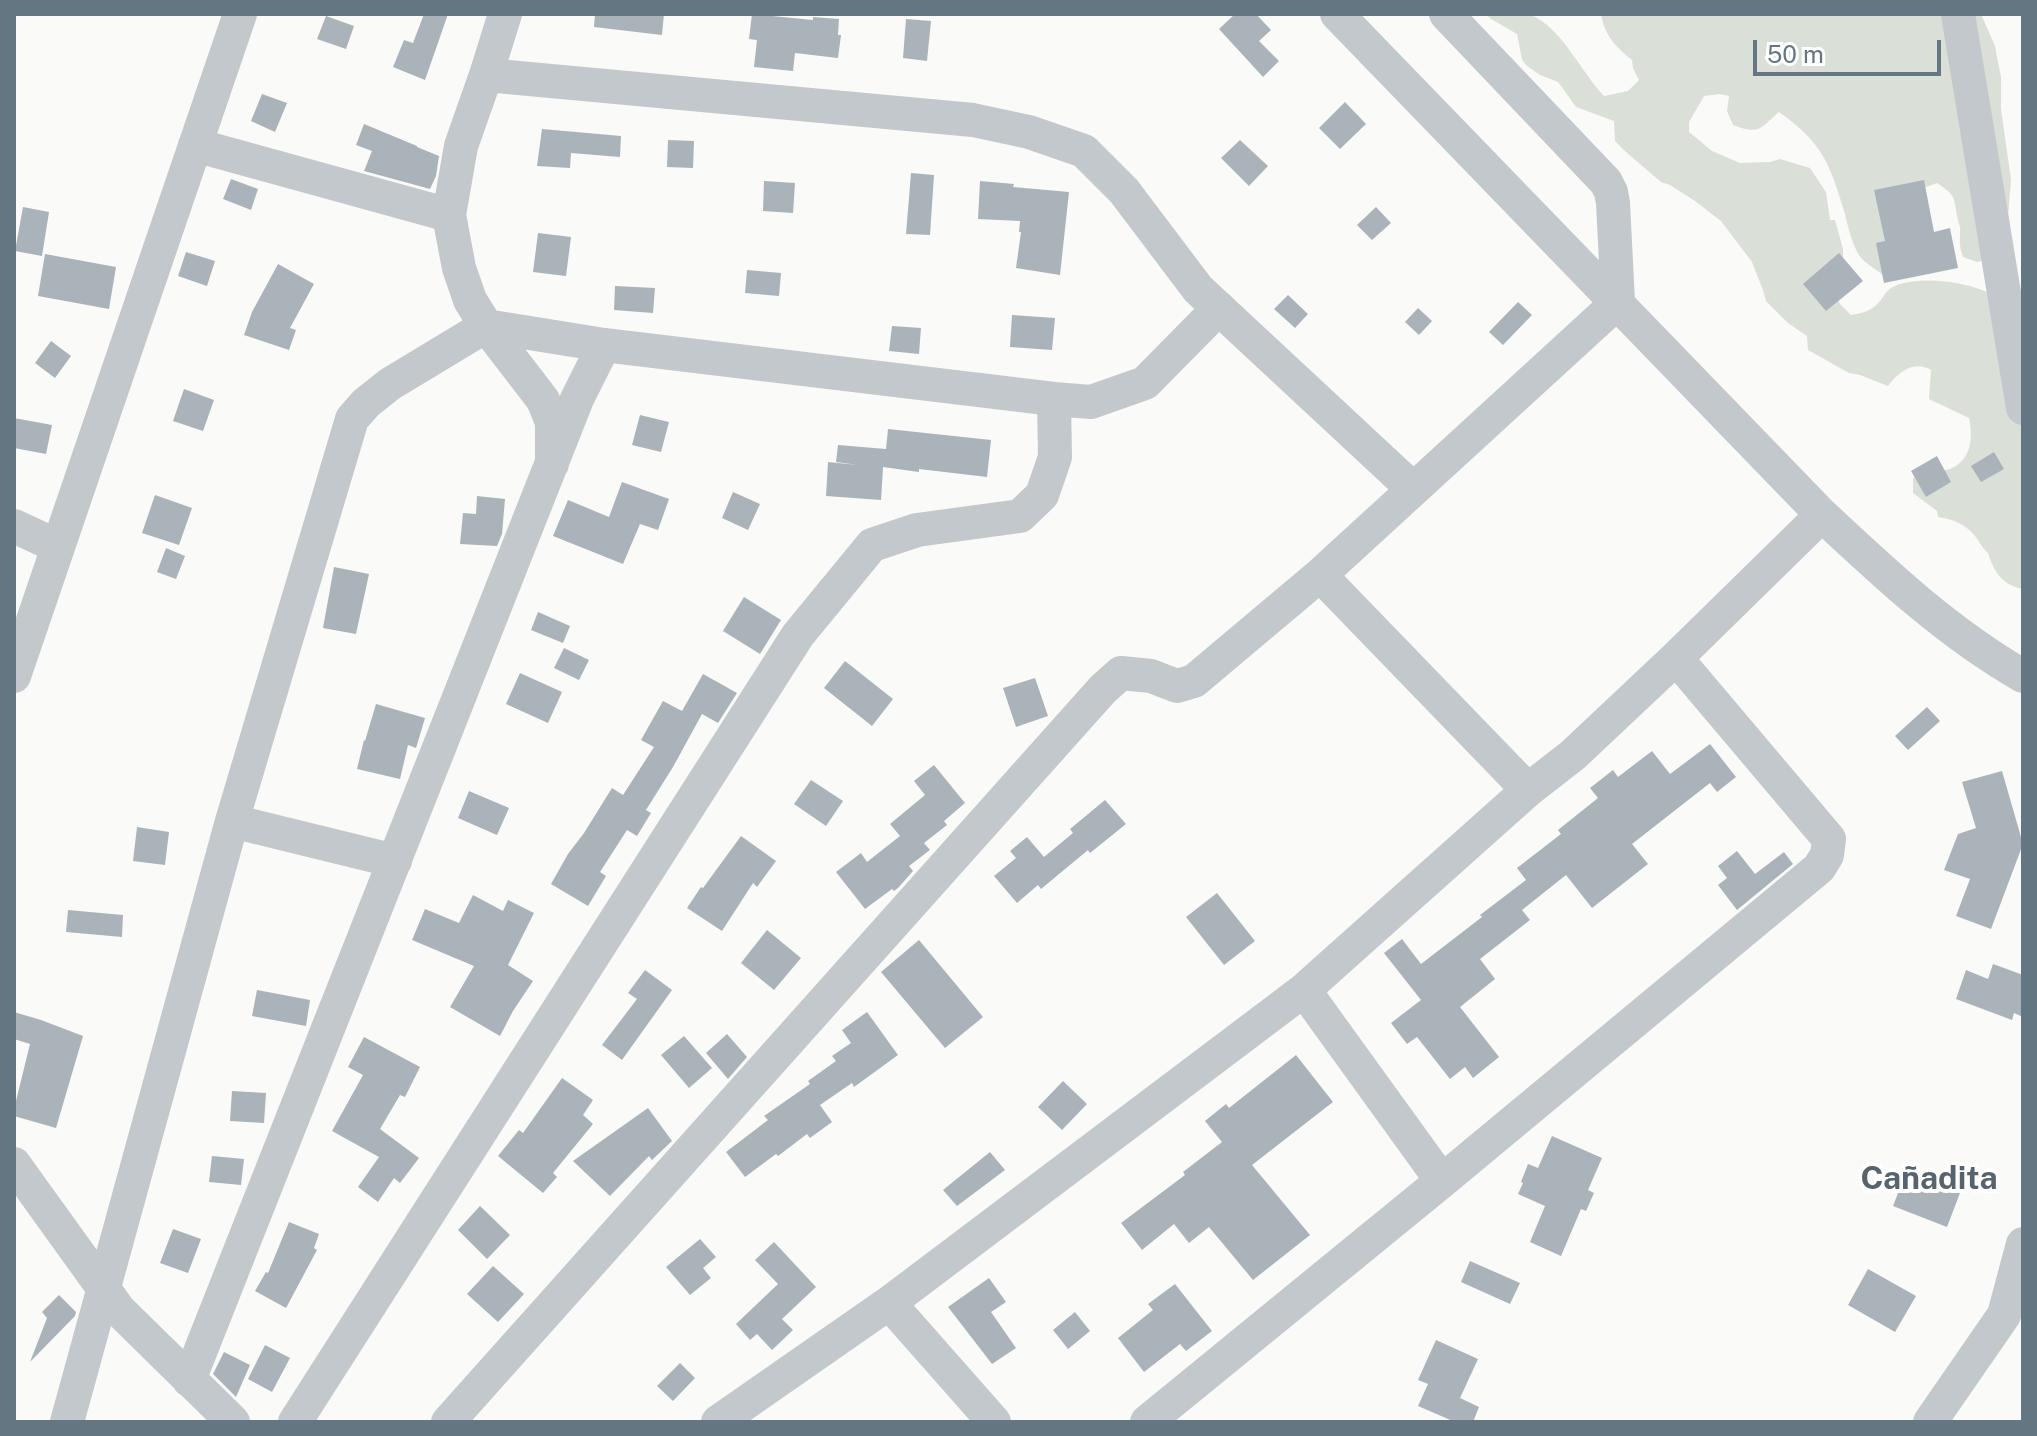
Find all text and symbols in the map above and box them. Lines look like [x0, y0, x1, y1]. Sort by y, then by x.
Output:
scale bar [1757, 24, 1945, 74]
text: 50 m [1767, 40, 1824, 68]
district label: Cañadita [1860, 1160, 1998, 1198]

